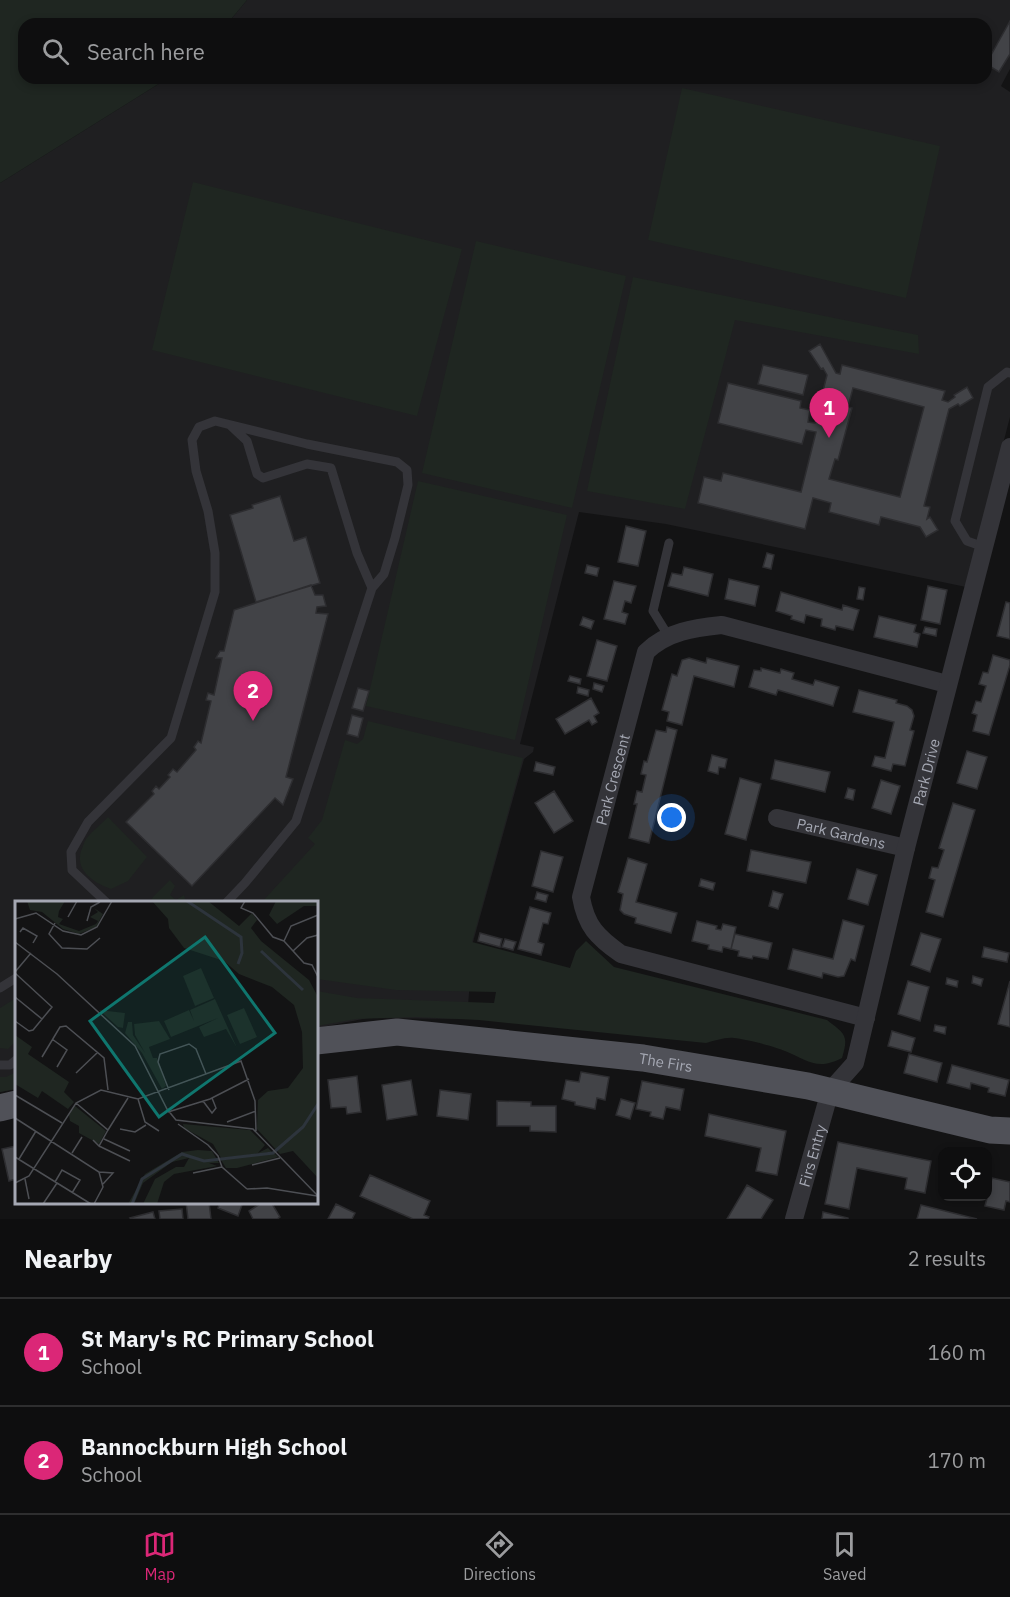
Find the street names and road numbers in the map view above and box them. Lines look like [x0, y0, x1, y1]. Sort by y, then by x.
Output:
street label: Park Crescent [591, 732, 633, 827]
street label: Park Drive [908, 736, 944, 808]
street label: Park Gardens [795, 813, 888, 852]
street label: The Firs [638, 1048, 694, 1076]
street label: Firs Entry [794, 1121, 830, 1189]

